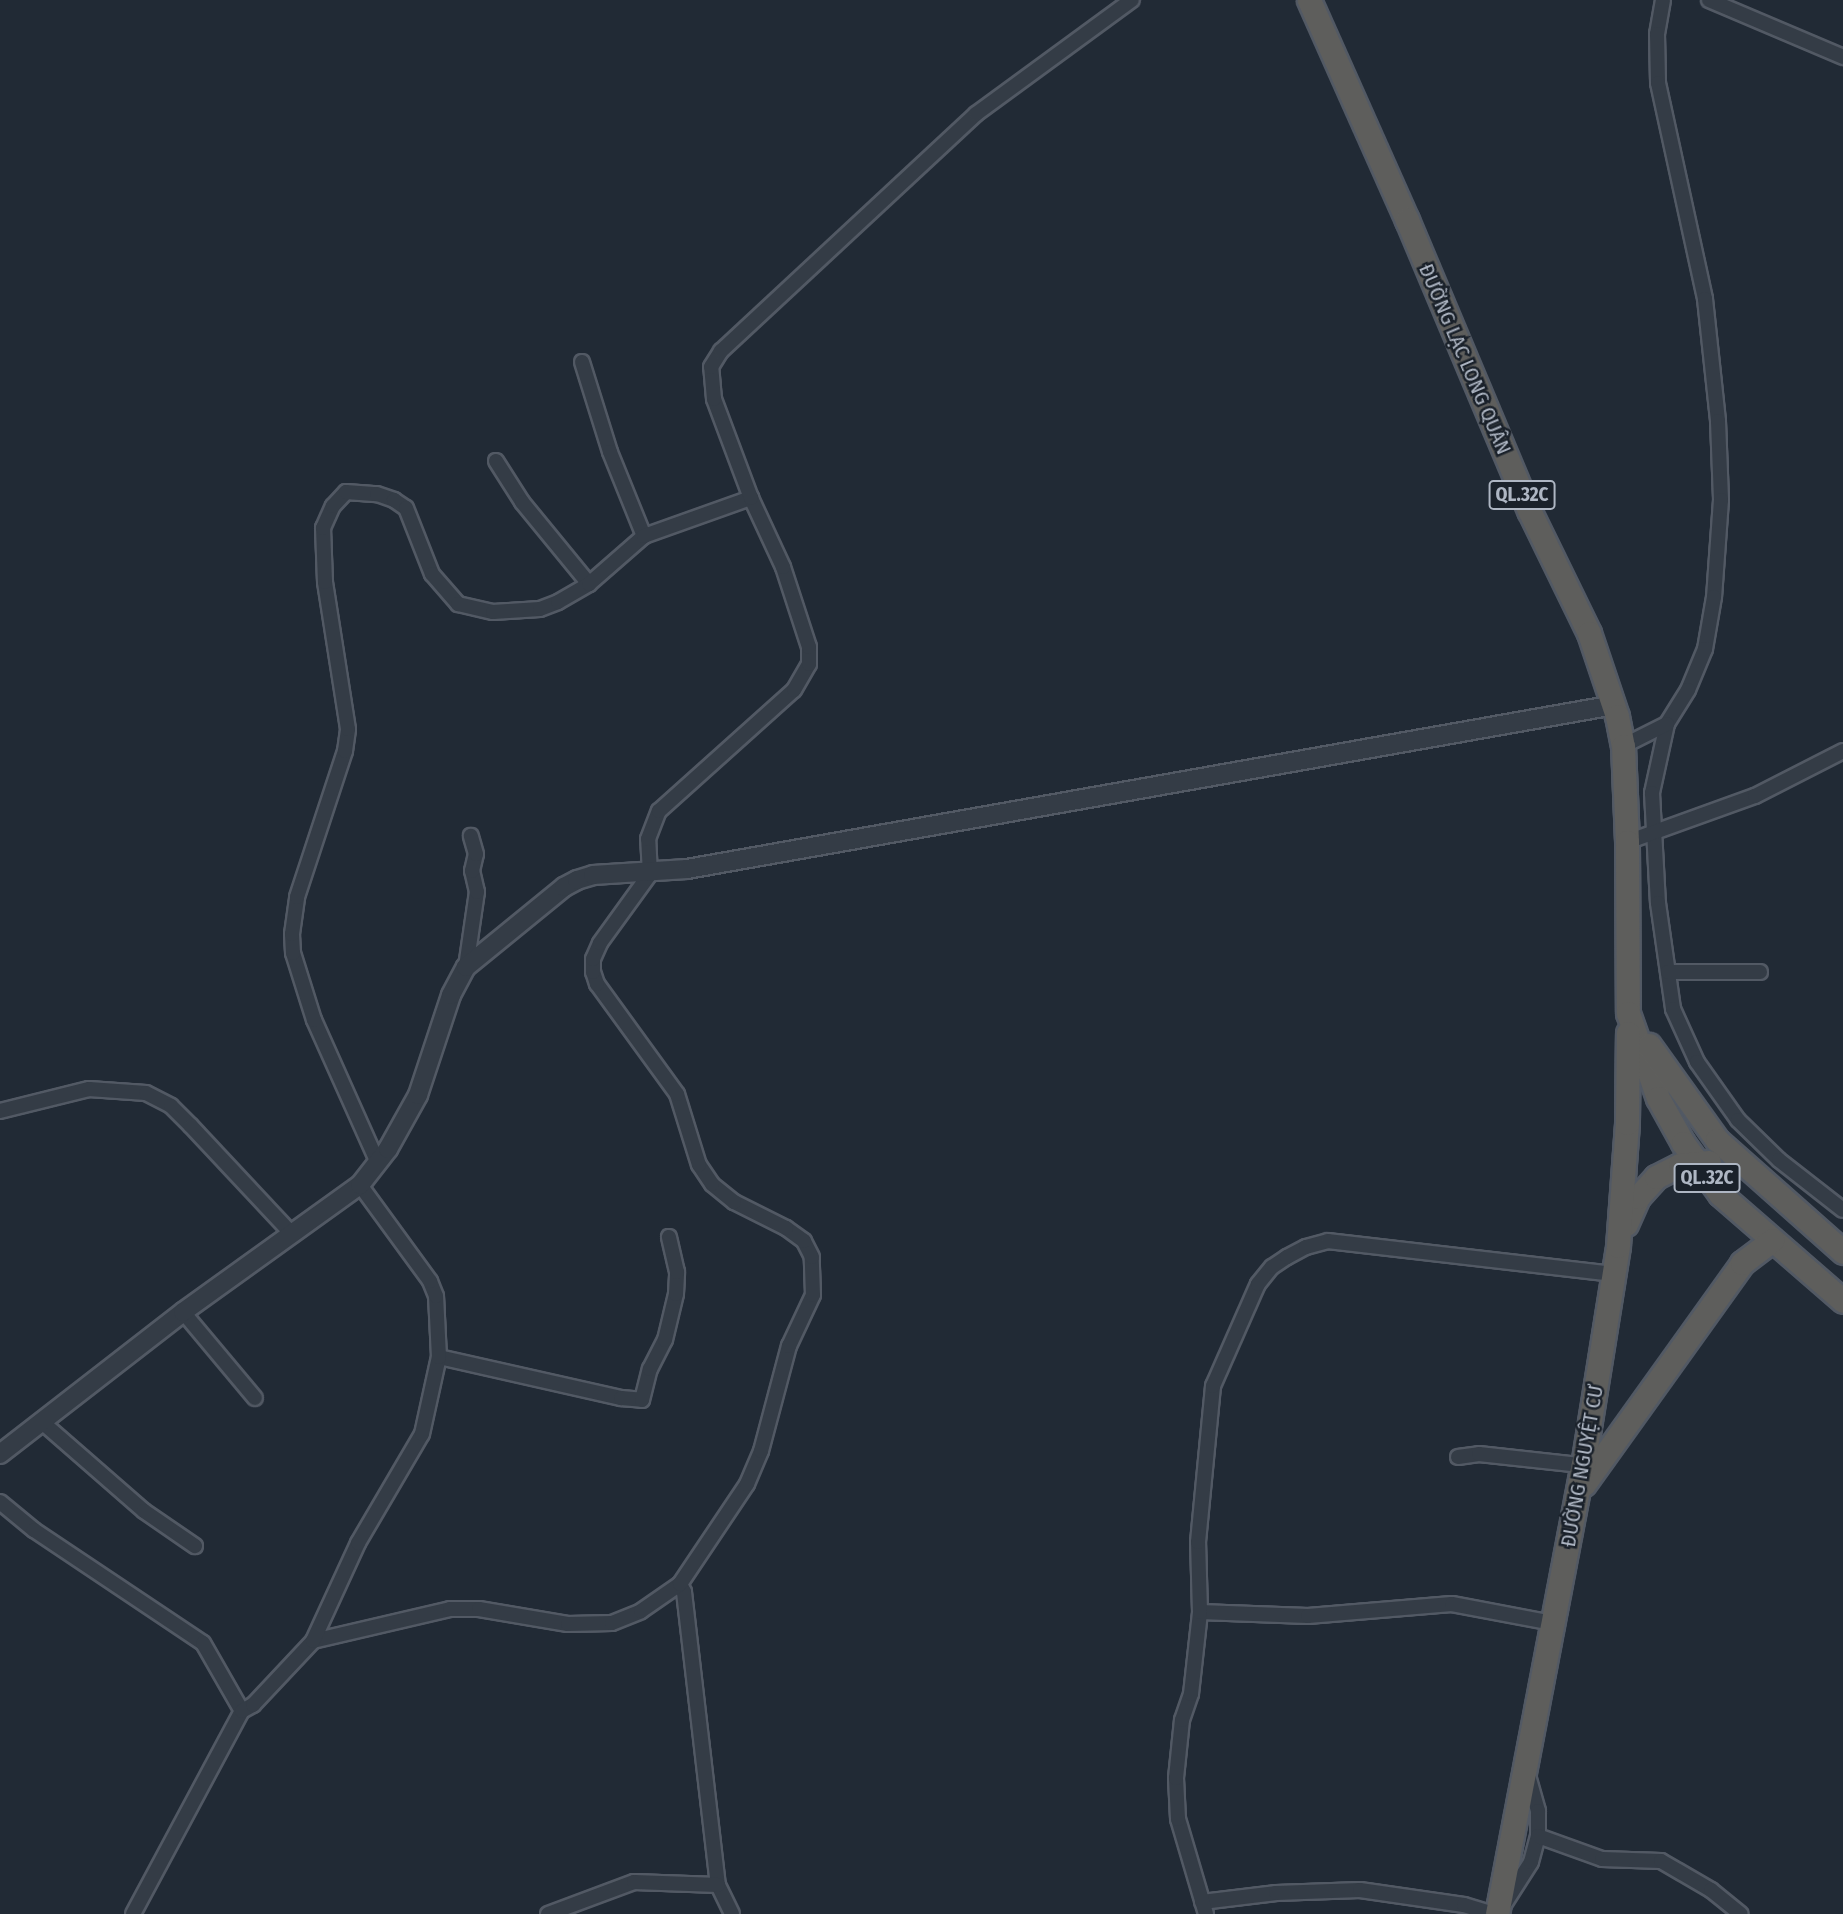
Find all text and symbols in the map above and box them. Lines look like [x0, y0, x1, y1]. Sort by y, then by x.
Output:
street label: ĐƯỜNG LẠC LONG QUÂN [1413, 260, 1517, 458]
road number: QL.32C [1487, 480, 1557, 510]
road number: QL.32C [1672, 1162, 1742, 1194]
street label: ĐƯỜNG NGUYỆT CƯ [1555, 1383, 1609, 1549]

